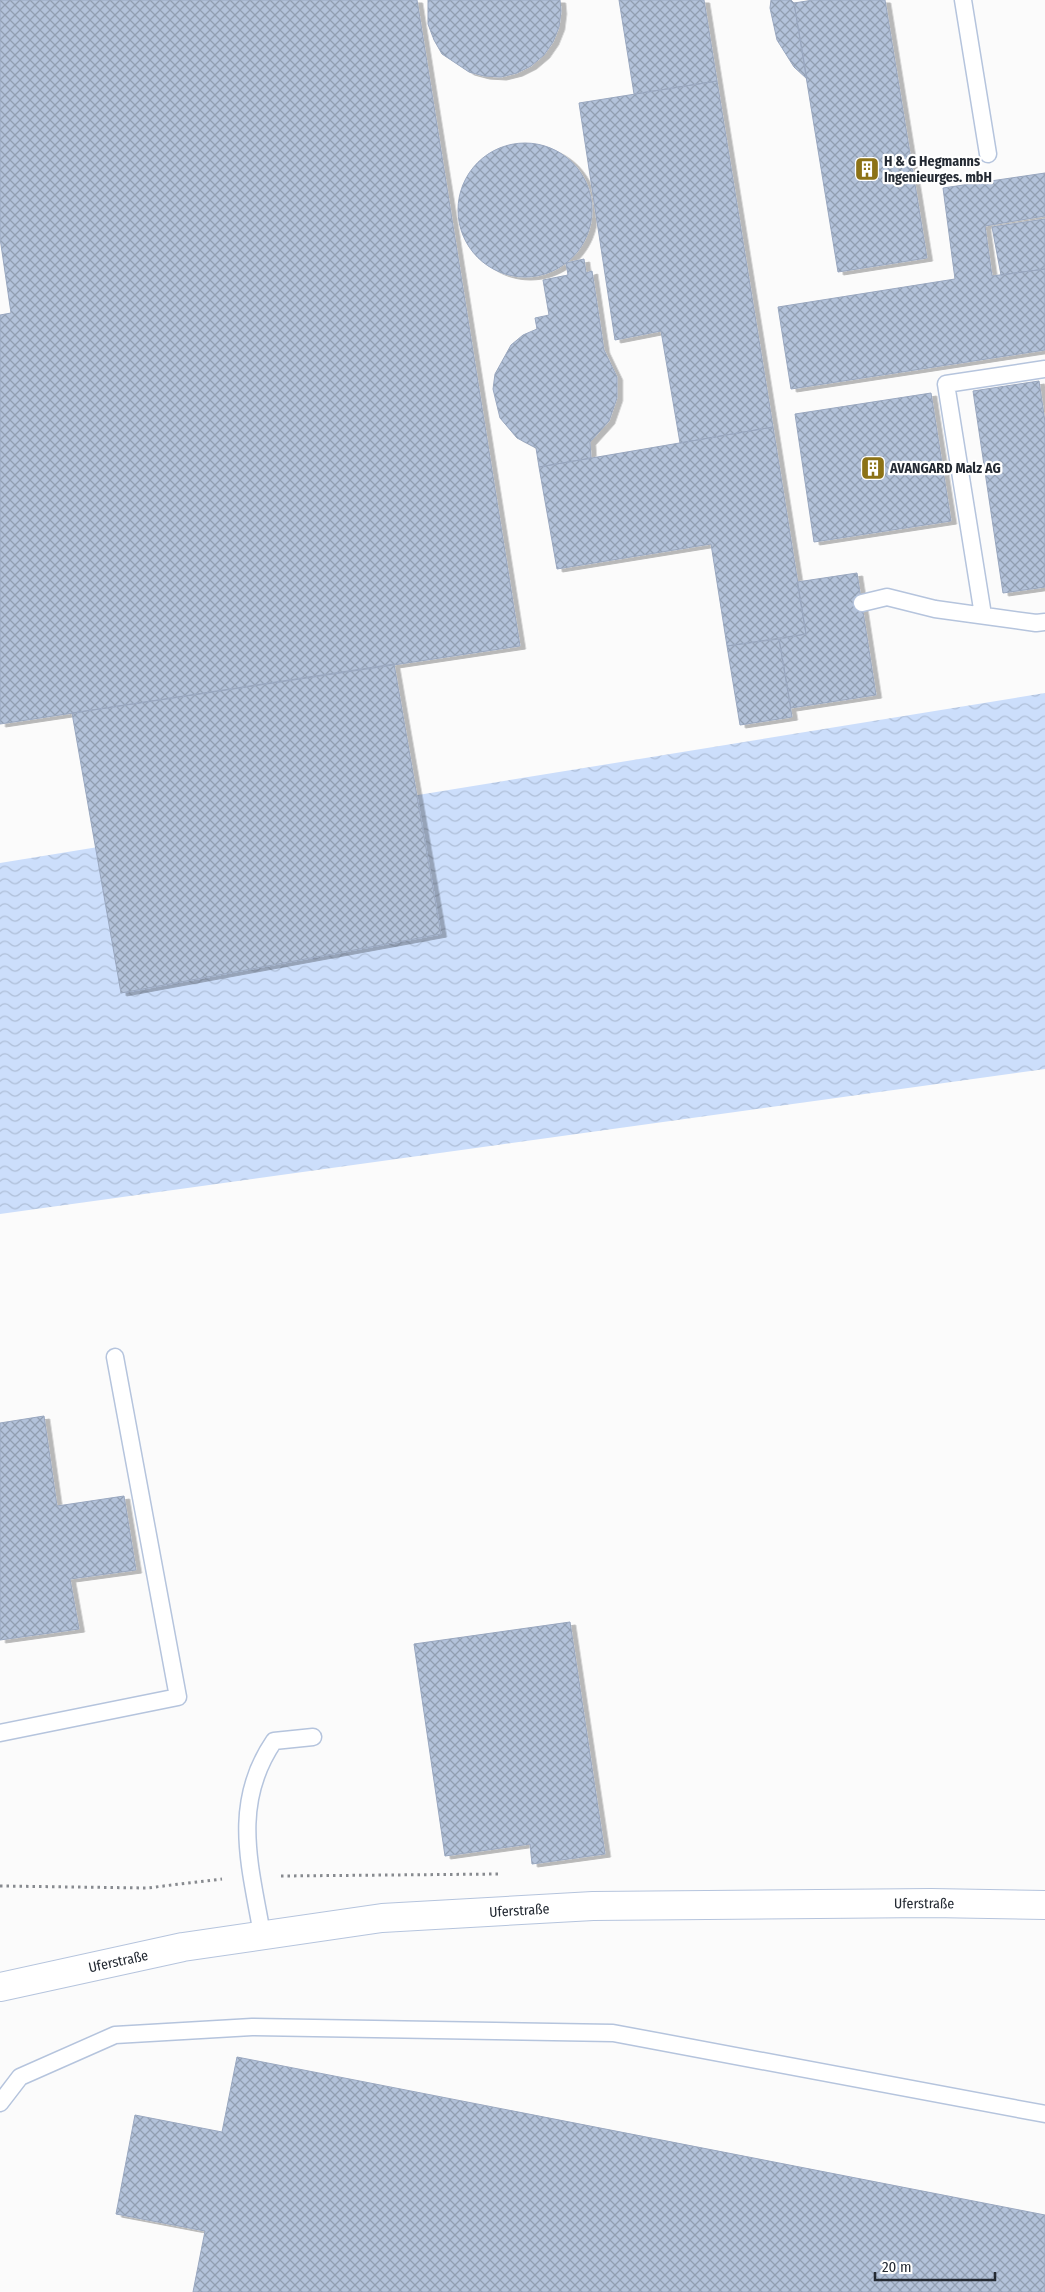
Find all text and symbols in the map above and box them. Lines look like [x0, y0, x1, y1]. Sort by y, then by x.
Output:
place label: H & G Hegmanns Ingenieurges. mbH [884, 153, 992, 186]
building icon: H & G Hegmanns Ingenieurges. mbH [854, 156, 880, 182]
building icon: AVANGARD Malz AG [860, 455, 886, 481]
place label: AVANGARD Malz AG [889, 460, 1001, 477]
street label: Uferstraße [894, 1895, 955, 1912]
street label: Uferstraße [489, 1900, 550, 1921]
street label: Uferstraße [87, 1947, 150, 1976]
scale bar [875, 2250, 995, 2282]
text: 20 m [882, 2258, 912, 2276]

